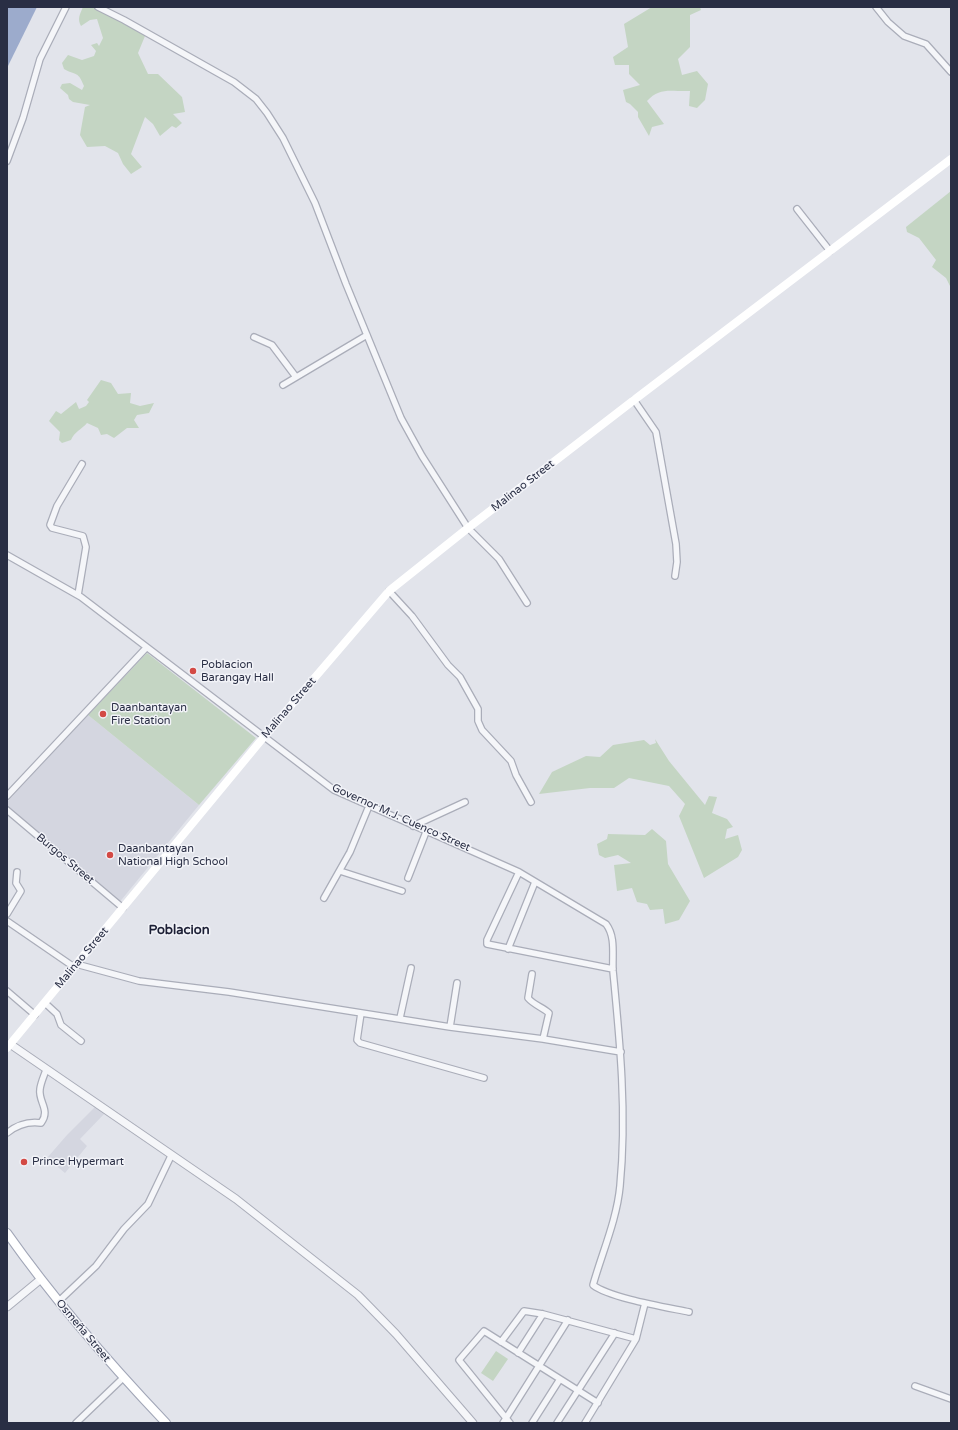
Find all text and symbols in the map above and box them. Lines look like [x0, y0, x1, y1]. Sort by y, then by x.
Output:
street label: Malinao Street [489, 457, 557, 515]
place label: Poblacion Barangay Hall [201, 658, 274, 684]
marker: Poblacion Barangay Hall [188, 666, 198, 676]
street label: Malinao Street [259, 675, 319, 741]
place label: Daanbantayan Fire Station [111, 701, 187, 727]
marker: Daanbantayan Fire Station [98, 709, 108, 719]
street label: Governor M.J. Cuenco Street [330, 781, 472, 855]
street label: Burgos Street [33, 831, 97, 887]
place label: Daanbantayan National High School [118, 842, 228, 868]
marker: Daanbantayan National High School [105, 850, 115, 860]
district label: Poblacion [148, 923, 210, 939]
street label: Malinao Street [52, 925, 112, 991]
place label: Prince Hypermart [32, 1155, 124, 1169]
marker: Prince Hypermart [19, 1157, 29, 1167]
street label: Osmeña Street [53, 1297, 113, 1365]

